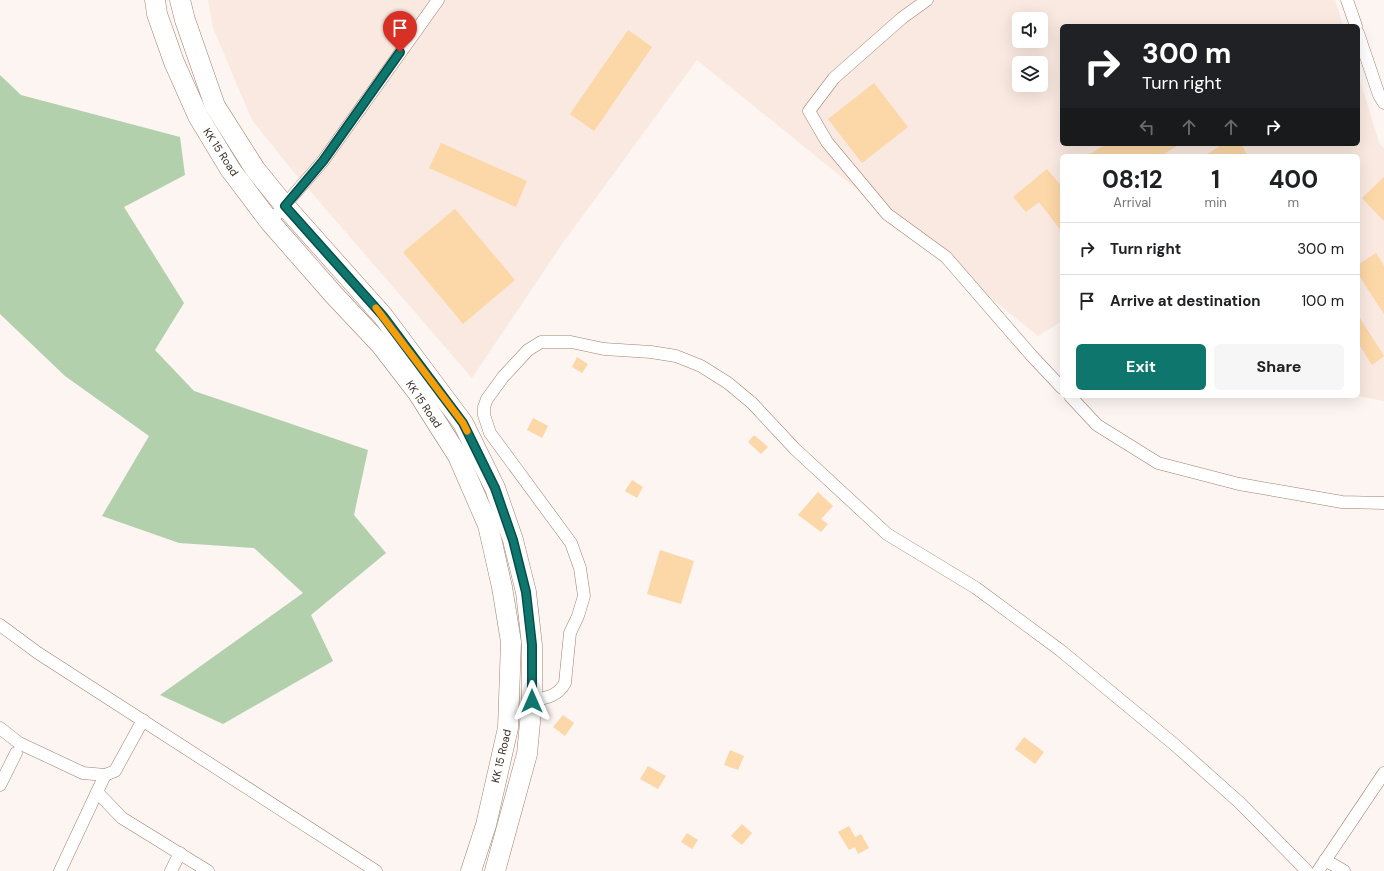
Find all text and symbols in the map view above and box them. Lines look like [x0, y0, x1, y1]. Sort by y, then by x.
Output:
pin [383, 11, 417, 52]
map controls [1012, 12, 1048, 92]
button: sound [1012, 12, 1048, 48]
icon: arrive [389, 17, 411, 39]
text: 300 m [1142, 35, 1231, 72]
icon: right [1076, 40, 1128, 92]
button: layers [1012, 56, 1048, 92]
text: Turn right [1142, 71, 1222, 95]
icon: left [1136, 116, 1158, 138]
icon: ahead [1178, 116, 1200, 138]
icon: ahead [1220, 116, 1242, 138]
icon: right [1262, 116, 1284, 138]
street label: KK 15 Road [200, 125, 242, 179]
text: 08:12 [1102, 164, 1163, 195]
text: 1 [1211, 164, 1220, 195]
text: 400 [1269, 164, 1318, 195]
text: Arrival [1113, 194, 1151, 211]
text: min [1205, 194, 1227, 211]
text: m [1288, 194, 1299, 211]
icon: right [1076, 238, 1098, 260]
text: Turn right [1110, 239, 1181, 259]
text: 300 m [1297, 239, 1344, 259]
icon: arrive [1076, 290, 1098, 312]
text: Arrive at destination [1110, 291, 1261, 311]
text: 100 m [1301, 291, 1344, 311]
button: Exit [1076, 344, 1206, 390]
button: Share [1214, 344, 1344, 390]
street label: KK 15 Road [403, 378, 445, 431]
position arrow [511, 680, 553, 722]
street label: KK 15 Road [488, 728, 514, 784]

